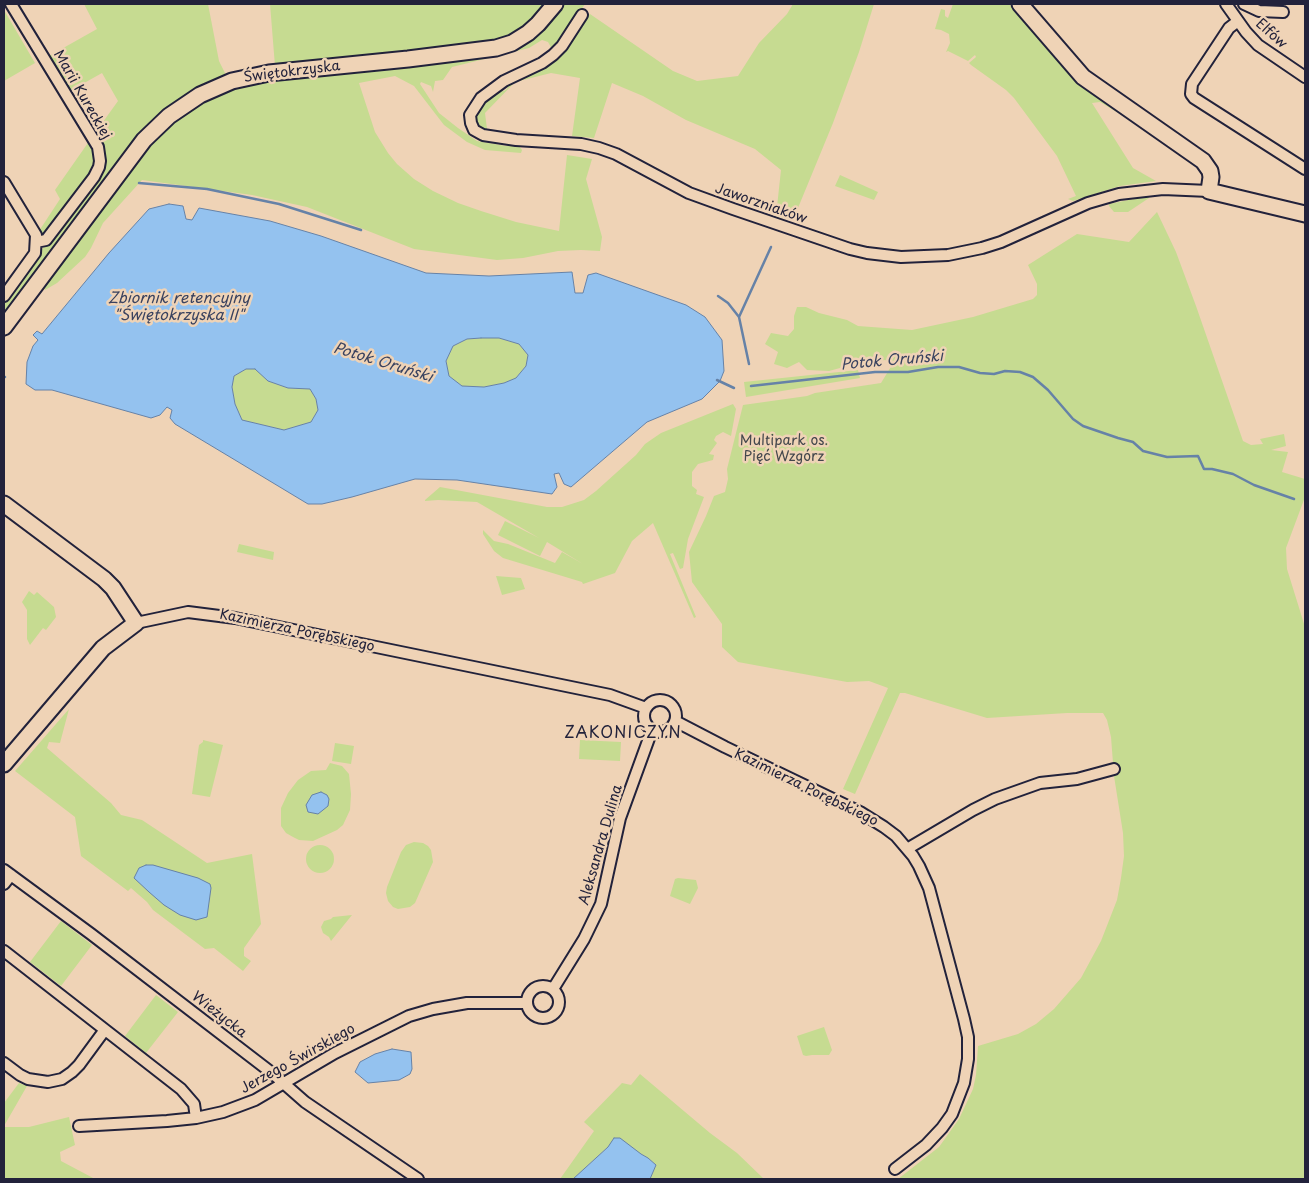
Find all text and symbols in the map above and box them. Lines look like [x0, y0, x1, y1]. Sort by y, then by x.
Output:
street label: Elfów [1252, 16, 1290, 52]
street label: Marii Kureckiej [50, 47, 114, 143]
street label: Świętokrzyska [243, 58, 341, 86]
street label: Jaworzniaków [713, 180, 809, 228]
water label: Zbiornik retencyjny "Świętokrzyska II" [108, 290, 250, 325]
water label: Potok Oruński [331, 339, 435, 387]
water label: Potok Oruński [840, 348, 944, 374]
park label: Multipark os. Pięć Wzgórz [740, 433, 828, 466]
street label: Kazimierza Porębskiego [218, 606, 376, 656]
district label: ZAKONICZYN [563, 724, 683, 744]
street label: Kazimierza Porębskiego [731, 746, 881, 830]
street label: Aleksandra Dulina [576, 783, 626, 907]
street label: Wieżycka [188, 988, 250, 1042]
street label: Jerzego Świrskiego [238, 1021, 358, 1097]

